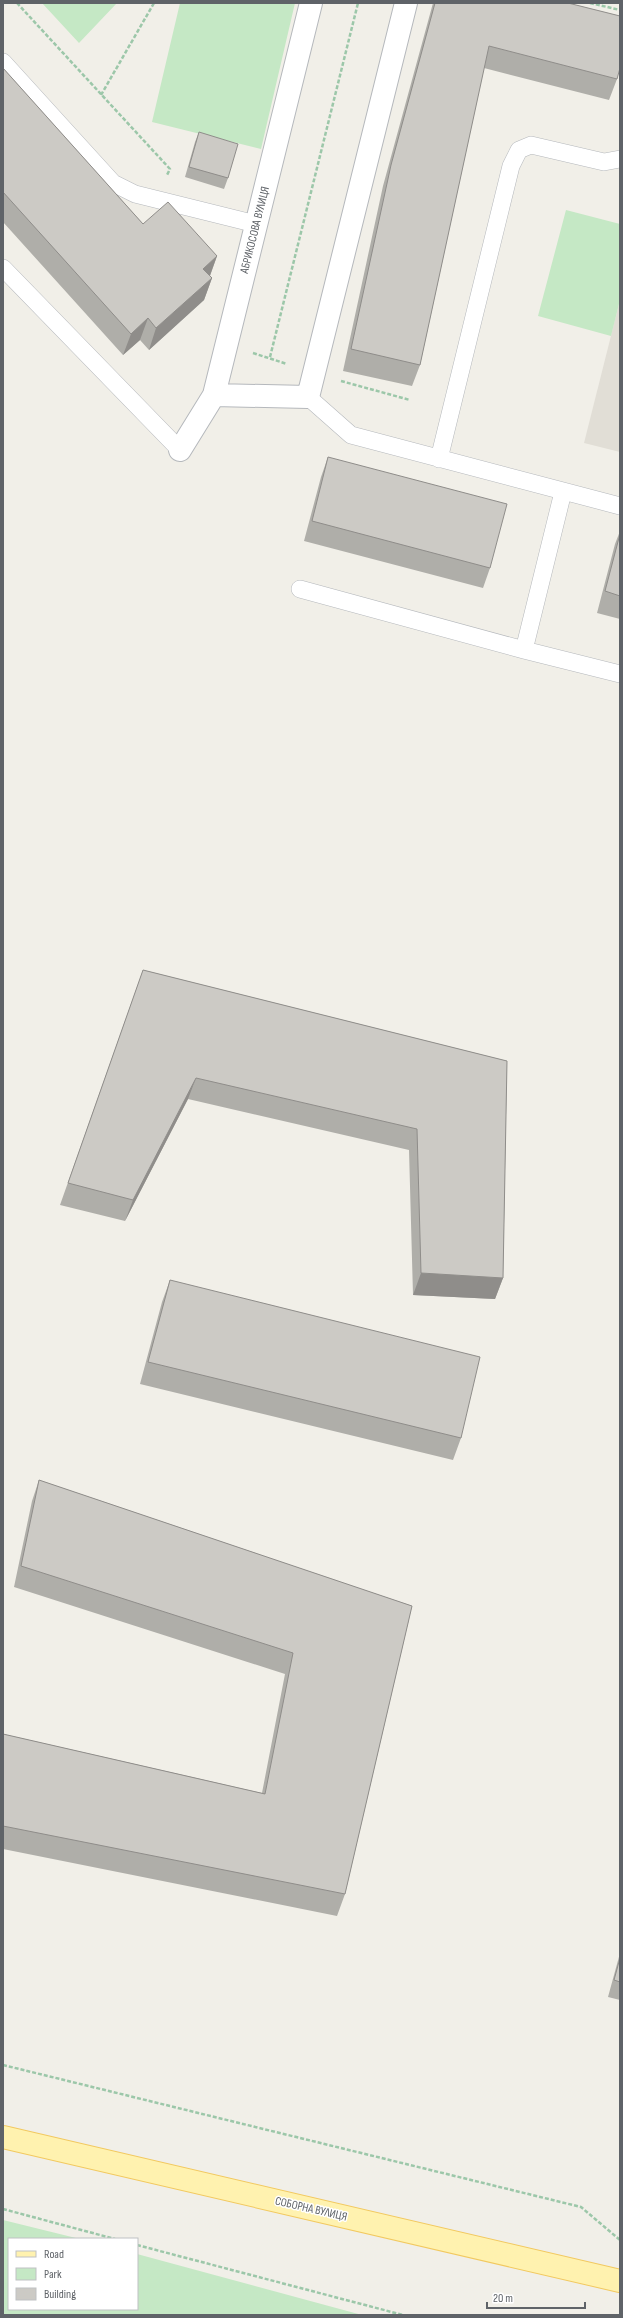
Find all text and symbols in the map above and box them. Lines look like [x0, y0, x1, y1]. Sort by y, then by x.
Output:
street label: АБРИКОСОВА ВУЛИЦЯ [237, 185, 273, 276]
street label: СОБОРНА ВУЛИЦЯ [273, 2193, 349, 2225]
legend [8, 2238, 138, 2310]
text: Road [44, 2247, 64, 2262]
text: Park [44, 2267, 62, 2282]
scale bar [487, 2284, 585, 2310]
text: Building [44, 2287, 76, 2302]
text: 20 m [493, 2291, 513, 2306]

